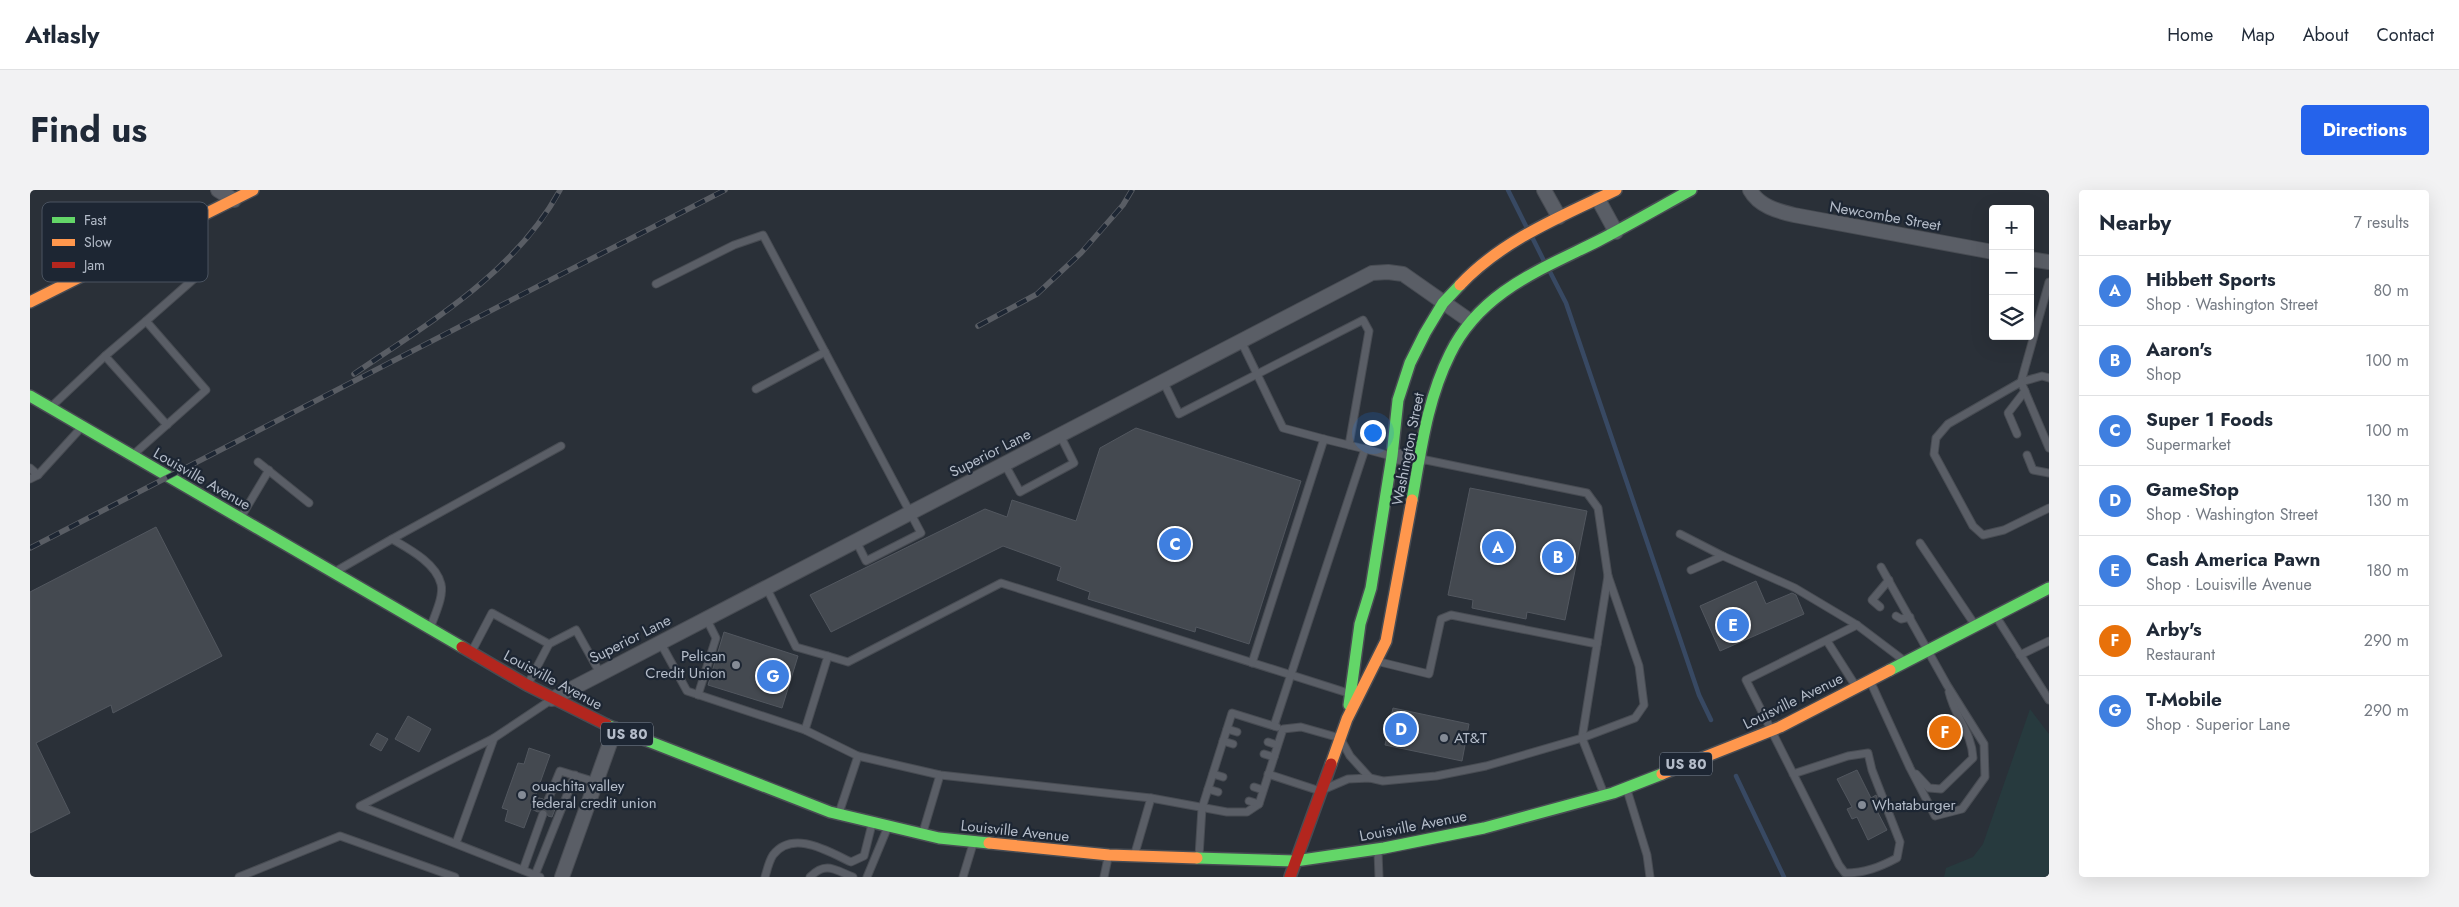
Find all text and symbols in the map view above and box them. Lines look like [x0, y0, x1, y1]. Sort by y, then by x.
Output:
text: Atlasly [25, 17, 100, 52]
text: Home [2167, 22, 2213, 48]
text: Map [2241, 22, 2275, 48]
text: About [2303, 22, 2348, 48]
text: Contact [2376, 22, 2434, 48]
text: Find us [30, 105, 147, 155]
button: Directions [2301, 105, 2429, 155]
street label: Newcombe Street [1828, 195, 1943, 237]
legend [42, 202, 208, 282]
map controls [1989, 205, 2034, 340]
button: + [1989, 205, 2034, 250]
text: Nearby [2099, 208, 2171, 238]
text: Fast [84, 210, 107, 230]
text: 7 results [2353, 211, 2409, 234]
text: Slow [84, 232, 112, 252]
button: − [1989, 250, 2034, 295]
text: Jam [82, 255, 105, 275]
text: Hibbett Sports [2146, 266, 2276, 293]
text: A [2109, 279, 2121, 302]
text: 80 m [2373, 279, 2409, 302]
text: Shop · Washington Street [2146, 293, 2318, 316]
button: layers [1989, 295, 2034, 340]
text: Aaron's [2146, 336, 2212, 363]
text: B [2110, 349, 2120, 372]
text: 100 m [2365, 349, 2409, 372]
text: Shop [2146, 363, 2181, 386]
street label: Washington Street [1386, 390, 1430, 507]
text: Super 1 Foods [2146, 406, 2273, 433]
text: C [2109, 419, 2121, 442]
text: 100 m [2365, 419, 2409, 442]
your location [1360, 420, 1386, 446]
street label: Superior Lane [945, 423, 1035, 483]
text: Supermarket [2146, 433, 2231, 456]
street label: Louisville Avenue [149, 442, 255, 516]
text: GameStop [2146, 476, 2239, 503]
text: D [2109, 489, 2121, 512]
text: 130 m [2366, 489, 2409, 512]
text: Shop · Washington Street [2146, 503, 2318, 526]
pin: C [1159, 525, 1191, 563]
pin: A [1482, 528, 1514, 566]
pin: B [1542, 538, 1574, 576]
text: Cash America Pawn [2146, 546, 2320, 573]
text: E [2110, 559, 2120, 582]
text: 180 m [2366, 559, 2409, 582]
text: Shop · Louisville Avenue [2146, 573, 2312, 596]
pin: E [1717, 606, 1749, 644]
street label: Superior Lane [585, 609, 675, 669]
text: Arby's [2146, 616, 2202, 643]
text: F [2111, 629, 2119, 652]
text: 290 m [2364, 629, 2409, 652]
text: Restaurant [2146, 643, 2215, 666]
street label: Louisville Avenue [500, 645, 607, 715]
place label: Pelican Credit Union [645, 645, 726, 684]
pin: G [757, 657, 789, 695]
marker: Pelican Credit Union [730, 659, 742, 671]
street label: Louisville Avenue [1739, 667, 1847, 735]
text: T-Mobile [2146, 686, 2222, 713]
text: G [2108, 699, 2122, 722]
text: 290 m [2364, 699, 2409, 722]
pin: D [1385, 710, 1417, 748]
pin: F [1929, 713, 1961, 751]
text: Shop · Superior Lane [2146, 713, 2290, 736]
road number: US 80 [601, 722, 653, 746]
place label: AT&T [1454, 727, 1487, 749]
marker: AT&T [1438, 732, 1450, 744]
road number: US 80 [1660, 752, 1712, 776]
place label: ouachita valley federal credit union [532, 775, 657, 814]
marker: ouachita valley federal credit union [516, 789, 528, 801]
place label: Whataburger [1872, 794, 1956, 816]
marker: Whataburger [1856, 799, 1868, 811]
street label: Louisville Avenue [1357, 805, 1469, 847]
street label: Louisville Avenue [960, 814, 1071, 848]

